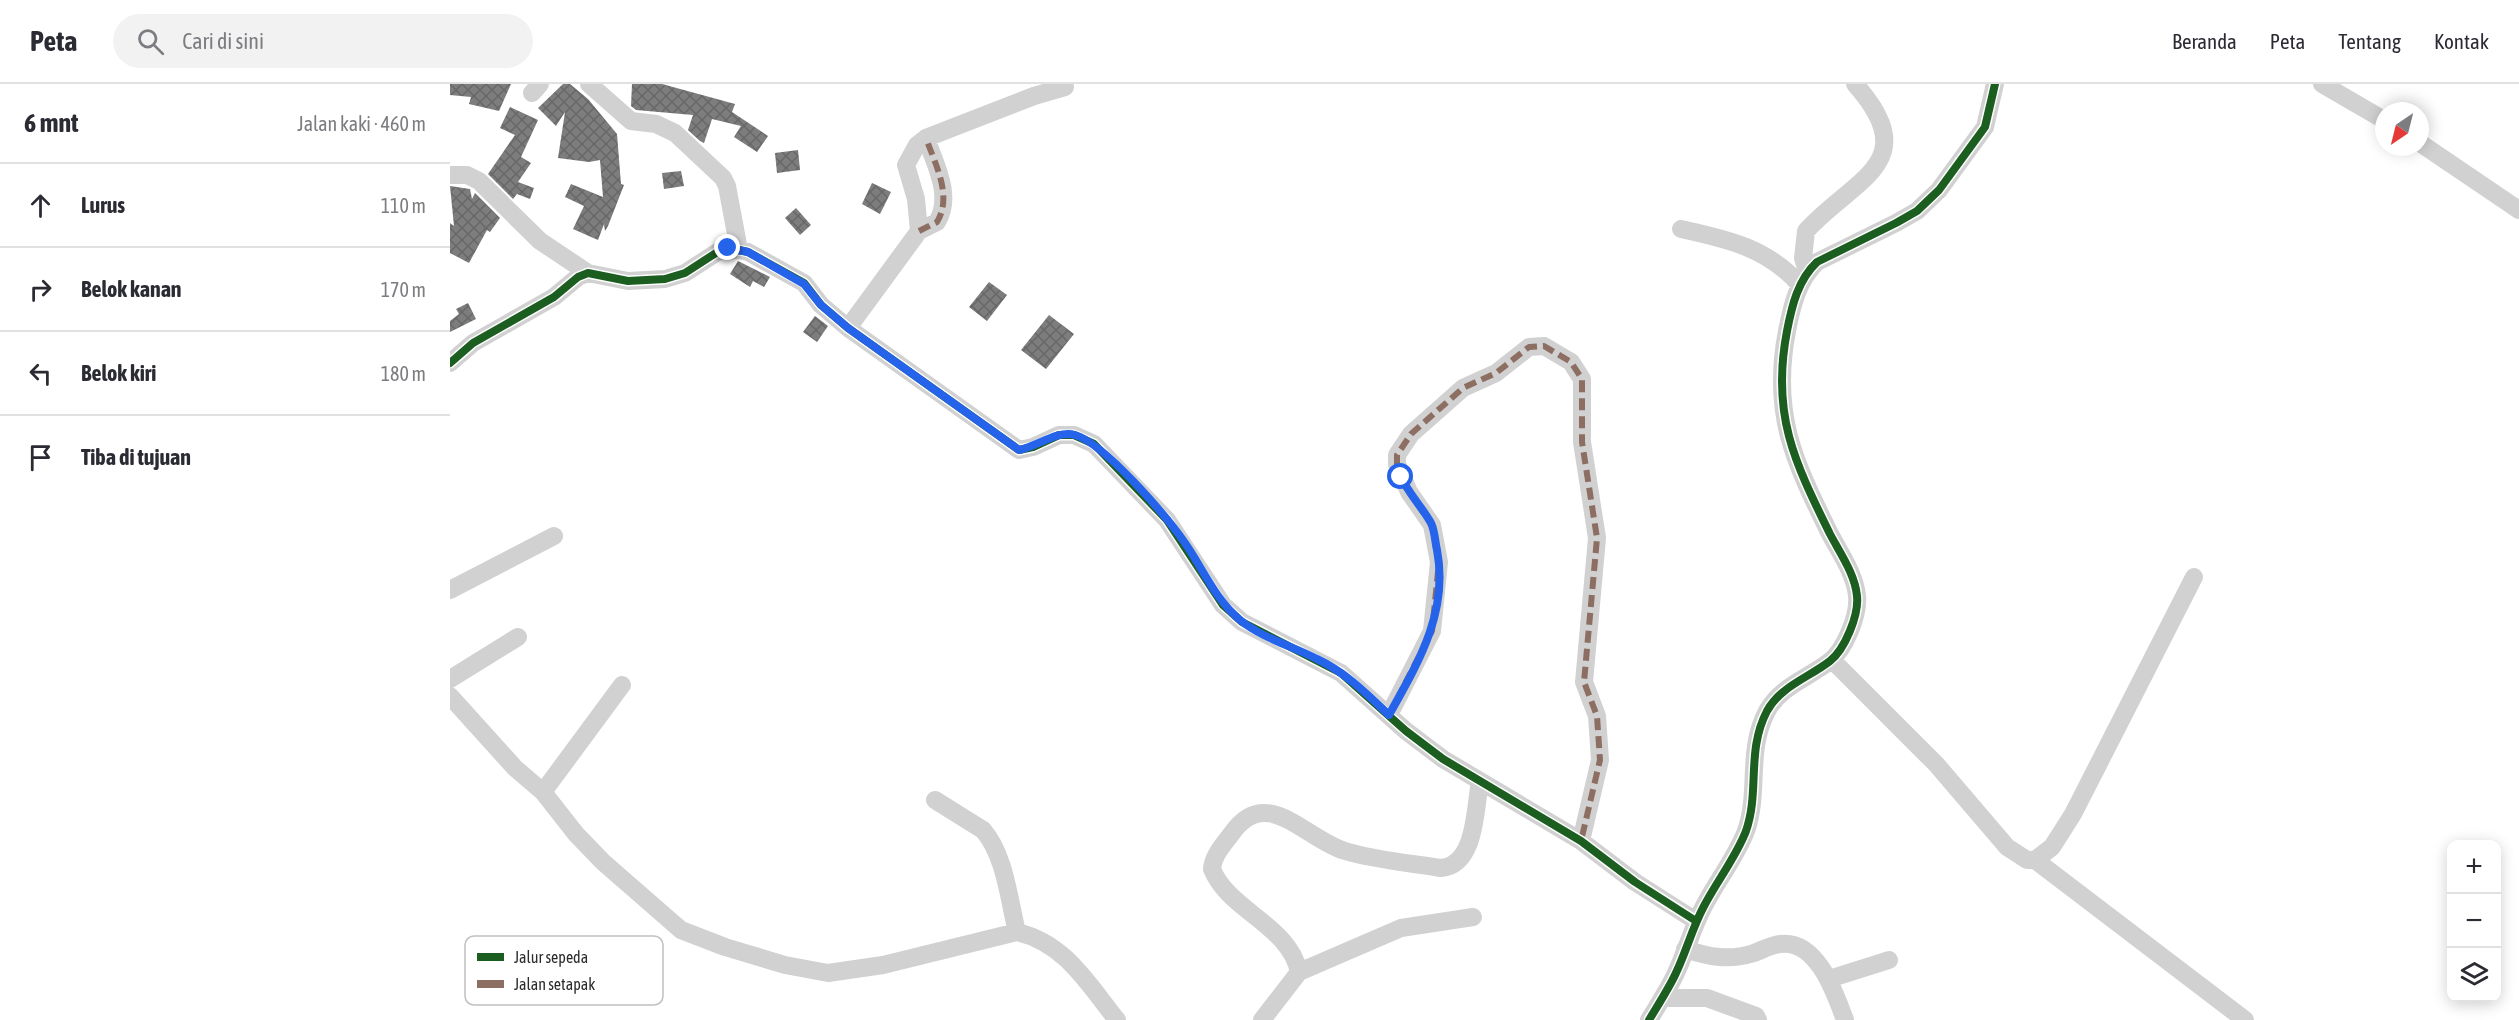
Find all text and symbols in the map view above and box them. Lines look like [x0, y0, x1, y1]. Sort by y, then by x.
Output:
search box [113, 14, 533, 68]
text: Peta [30, 25, 77, 57]
icon: search [134, 25, 167, 58]
text: Cari di sini [182, 28, 264, 54]
text: Beranda [2172, 29, 2237, 53]
text: Peta [2270, 29, 2305, 53]
text: Tentang [2338, 29, 2401, 53]
text: Kontak [2434, 29, 2489, 53]
north arrow [2375, 102, 2429, 156]
text: 6 mnt [24, 108, 79, 138]
text: Jalan kaki · 460 m [297, 112, 426, 135]
icon: ahead [24, 189, 57, 222]
text: Lurus [81, 192, 125, 218]
text: 110 m [381, 194, 426, 217]
route end [714, 234, 740, 260]
icon: right [24, 273, 57, 306]
text: Belok kanan [81, 276, 182, 302]
text: 170 m [381, 278, 426, 301]
icon: left [24, 357, 57, 390]
text: Belok kiri [81, 360, 156, 386]
text: 180 m [381, 362, 426, 385]
icon: arrive [24, 441, 57, 474]
text: Tiba di tujuan [81, 444, 191, 470]
route start [1387, 463, 1413, 489]
map controls [2447, 840, 2501, 1002]
button: + [2447, 840, 2501, 894]
button: − [2447, 894, 2501, 948]
legend [465, 936, 663, 1005]
text: Jalur sepeda [514, 948, 588, 967]
button: layers [2447, 948, 2501, 1002]
text: Jalan setapak [514, 975, 595, 994]

